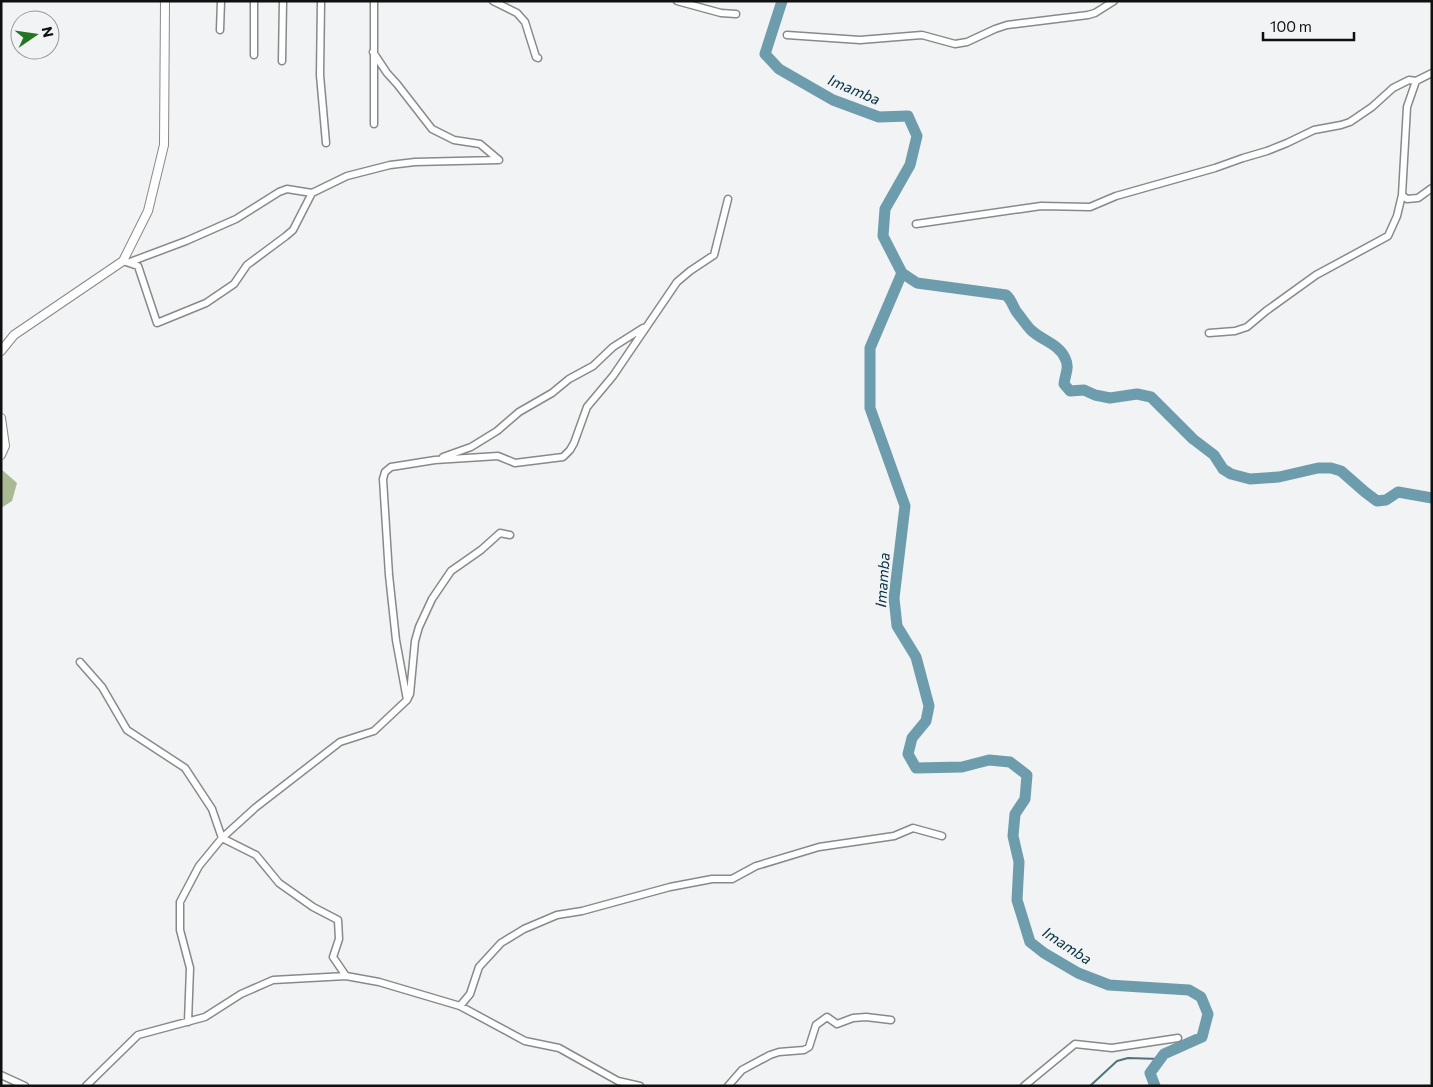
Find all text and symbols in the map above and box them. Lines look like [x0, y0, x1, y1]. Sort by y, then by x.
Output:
north arrow [10, 10, 60, 60]
scale bar [1263, 10, 1354, 42]
text: 100 m [1270, 17, 1312, 35]
text: N [39, 25, 58, 39]
water label: Imamba [826, 70, 883, 108]
water label: Imamba [871, 552, 893, 608]
water label: Imamba [1040, 923, 1096, 968]

